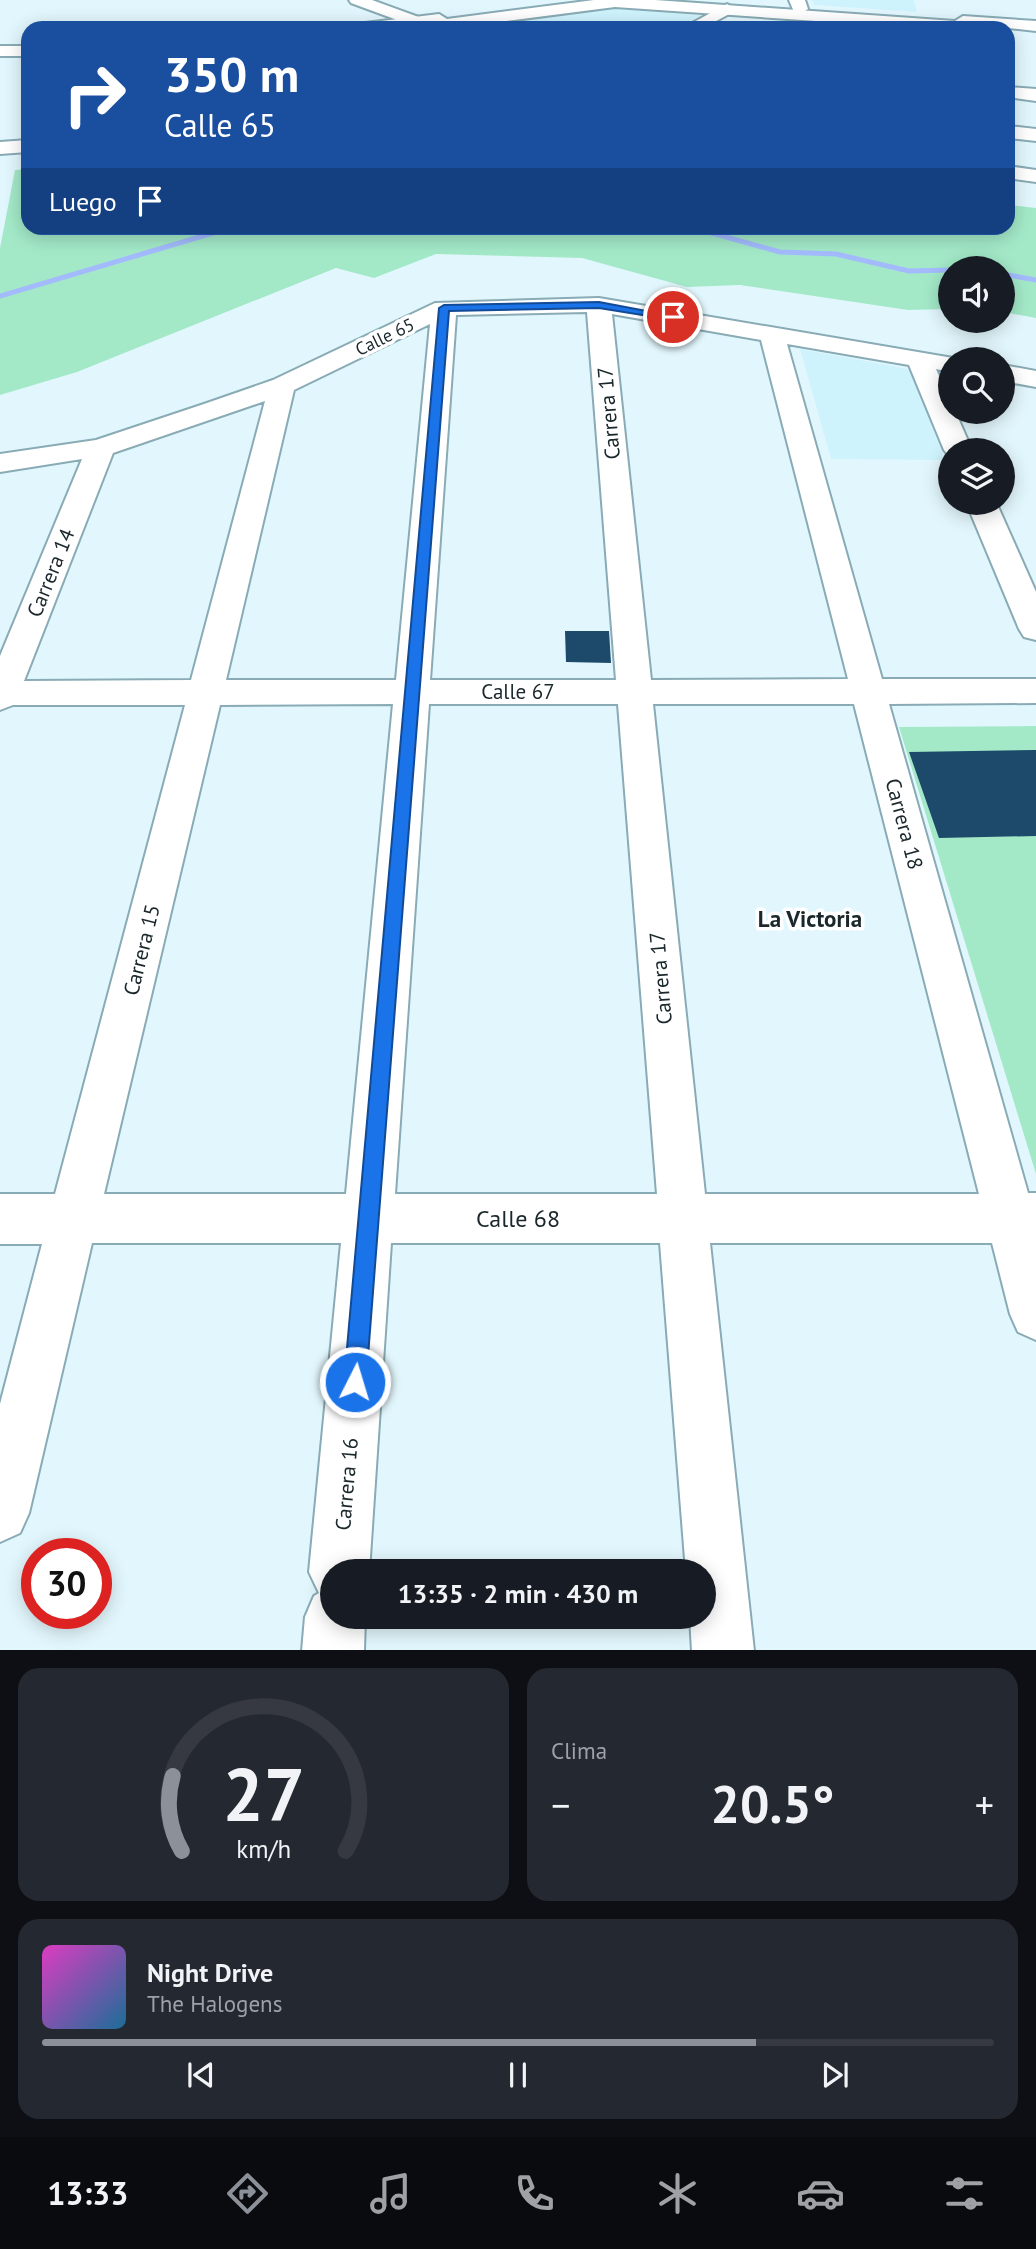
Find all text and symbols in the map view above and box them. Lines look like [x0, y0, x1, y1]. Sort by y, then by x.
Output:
text: 350 m [164, 42, 299, 106]
icon: right [49, 49, 140, 140]
text: Calle 65 [164, 104, 276, 146]
icon: arrive [131, 182, 169, 220]
text: Luego [49, 185, 117, 218]
map controls [938, 256, 1015, 515]
button: sound [938, 256, 1015, 333]
pin [643, 287, 703, 347]
icon: arrive [654, 298, 692, 336]
street label: Calle 65 [351, 312, 418, 361]
button: search [938, 347, 1015, 424]
street label: Carrera 17 [591, 366, 626, 461]
button: layers [938, 438, 1015, 515]
street label: Carrera 14 [21, 525, 80, 621]
street label: Calle 67 [481, 678, 555, 705]
street label: Carrera 18 [879, 775, 930, 872]
street label: Carrera 15 [117, 901, 166, 998]
district label: La Victoria [758, 904, 862, 933]
street label: Carrera 17 [643, 931, 678, 1026]
street label: Calle 68 [476, 1203, 560, 1234]
position arrow [318, 1345, 392, 1419]
street label: Carrera 16 [329, 1436, 364, 1531]
speed limit sign: 30 [21, 1538, 112, 1629]
text: 13:35 · 2 min · 430 m [398, 1577, 638, 1610]
text: Clima [551, 1736, 607, 1765]
text: 27 [222, 1747, 305, 1841]
text: 20.5° [711, 1770, 834, 1837]
text: − [551, 1780, 570, 1829]
text: + [975, 1780, 994, 1829]
text: km/h [236, 1832, 291, 1864]
text: Night Drive [147, 1956, 273, 1989]
text: The Halogens [147, 1989, 282, 2018]
icon: previous [182, 2056, 220, 2094]
icon: pause [499, 2056, 537, 2094]
icon: next [816, 2056, 854, 2094]
icon: directions [223, 2169, 272, 2218]
icon: music [366, 2169, 415, 2218]
icon: phone [510, 2169, 559, 2218]
icon: climate [653, 2169, 702, 2218]
icon: car [796, 2169, 845, 2218]
icon: filters [940, 2169, 989, 2218]
text: 13:33 [47, 2172, 128, 2214]

